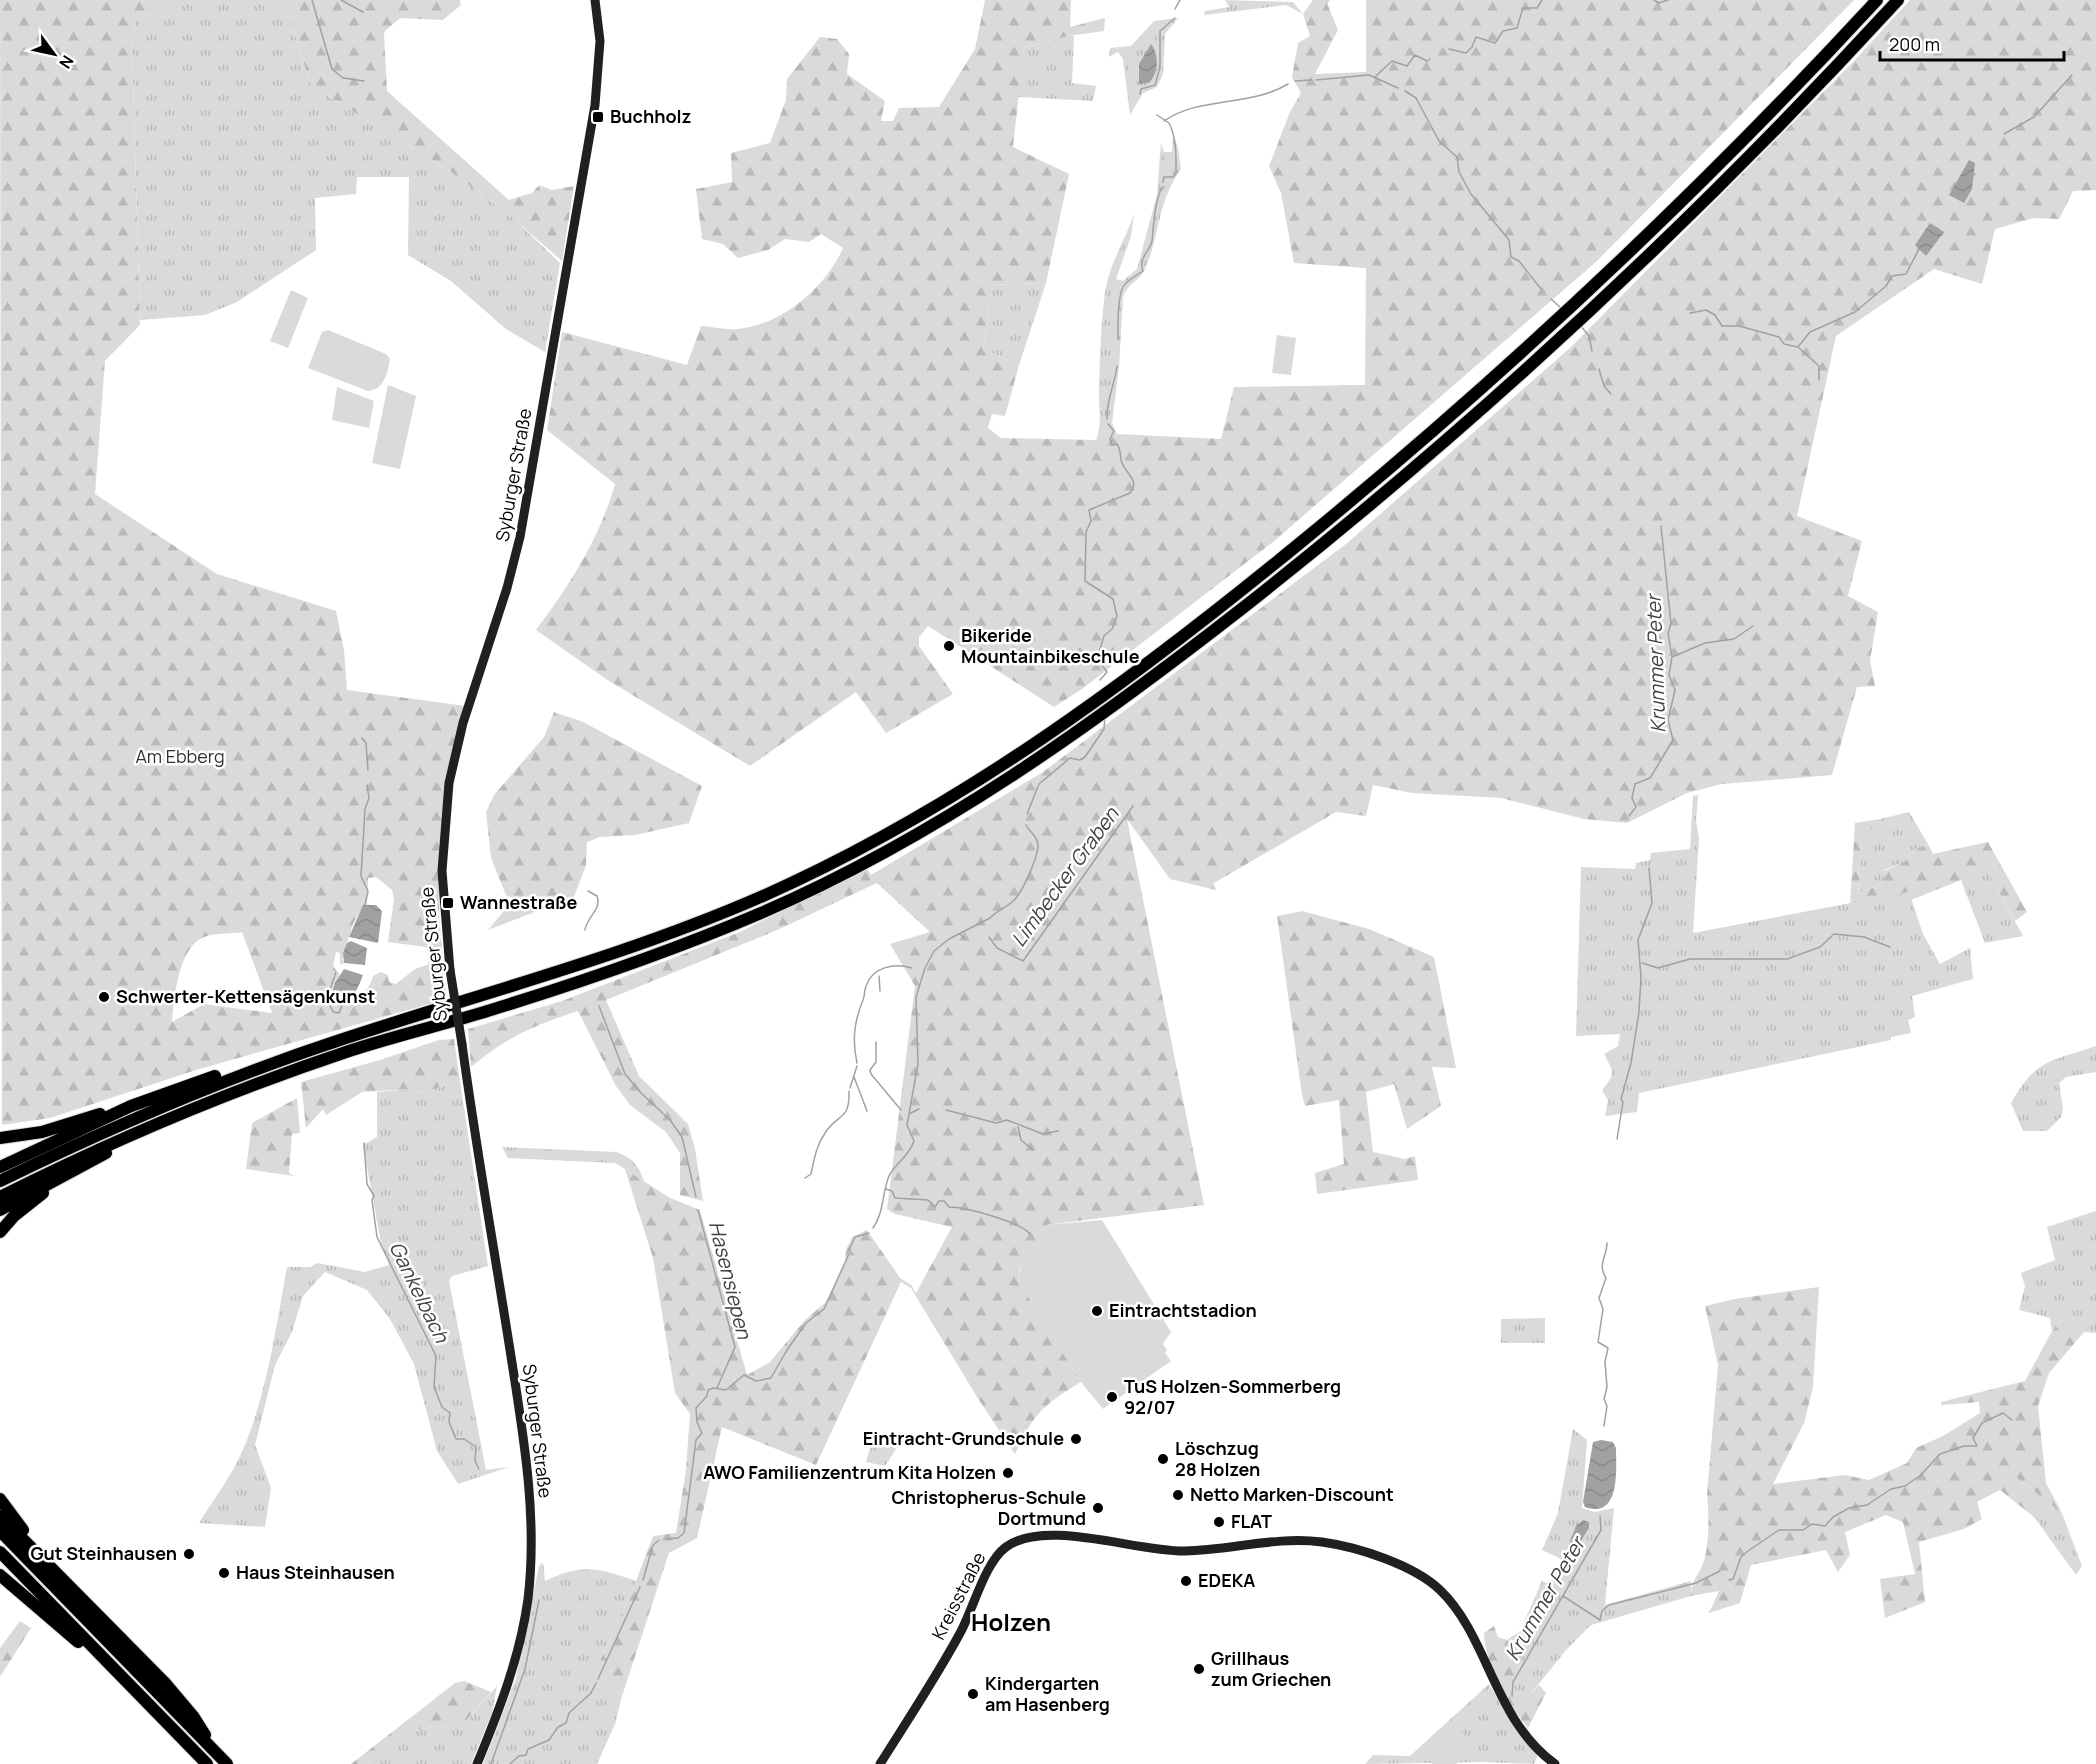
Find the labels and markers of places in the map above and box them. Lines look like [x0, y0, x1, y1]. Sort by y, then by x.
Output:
place label: Buchholz [610, 104, 691, 128]
marker: Buchholz [591, 110, 605, 124]
place label: Bikeride Mountainbikeschule [961, 623, 1140, 668]
marker: Bikeride Mountainbikeschule [942, 639, 956, 653]
place label: Wannestraße [460, 890, 578, 914]
marker: Wannestraße [441, 896, 455, 910]
place label: Schwerter-Kettensägenkunst [116, 984, 375, 1008]
marker: Schwerter-Kettensägenkunst [97, 990, 111, 1004]
place label: Eintrachtstadion [1109, 1298, 1257, 1322]
marker: Eintrachtstadion [1090, 1304, 1104, 1318]
place label: TuS Holzen-Sommerberg 92/07 [1124, 1374, 1341, 1419]
marker: TuS Holzen-Sommerberg 92/07 [1105, 1390, 1119, 1404]
place label: Eintracht-Grundschule [863, 1426, 1064, 1450]
marker: Eintracht-Grundschule [1069, 1432, 1083, 1446]
place label: Löschzug 28 Holzen [1175, 1436, 1260, 1481]
marker: Löschzug 28 Holzen [1156, 1452, 1170, 1466]
place label: AWO Familienzentrum Kita Holzen [703, 1460, 996, 1484]
marker: AWO Familienzentrum Kita Holzen [1001, 1466, 1015, 1480]
place label: Netto Marken-Discount [1190, 1482, 1394, 1506]
place label: Christopherus-Schule Dortmund [892, 1485, 1086, 1530]
marker: Netto Marken-Discount [1171, 1488, 1185, 1502]
marker: Christopherus-Schule Dortmund [1091, 1501, 1105, 1515]
place label: FLAT [1231, 1509, 1272, 1533]
marker: FLAT [1212, 1515, 1226, 1529]
place label: Gut Steinhausen [30, 1541, 177, 1565]
marker: Gut Steinhausen [182, 1547, 196, 1561]
place label: Haus Steinhausen [236, 1560, 395, 1584]
marker: Haus Steinhausen [217, 1566, 231, 1580]
place label: EDEKA [1198, 1568, 1255, 1592]
marker: EDEKA [1179, 1574, 1193, 1588]
place label: Grillhaus zum Griechen [1211, 1646, 1331, 1691]
marker: Grillhaus zum Griechen [1192, 1662, 1206, 1676]
place label: Kindergarten am Hasenberg [985, 1671, 1110, 1716]
marker: Kindergarten am Hasenberg [966, 1687, 980, 1701]

